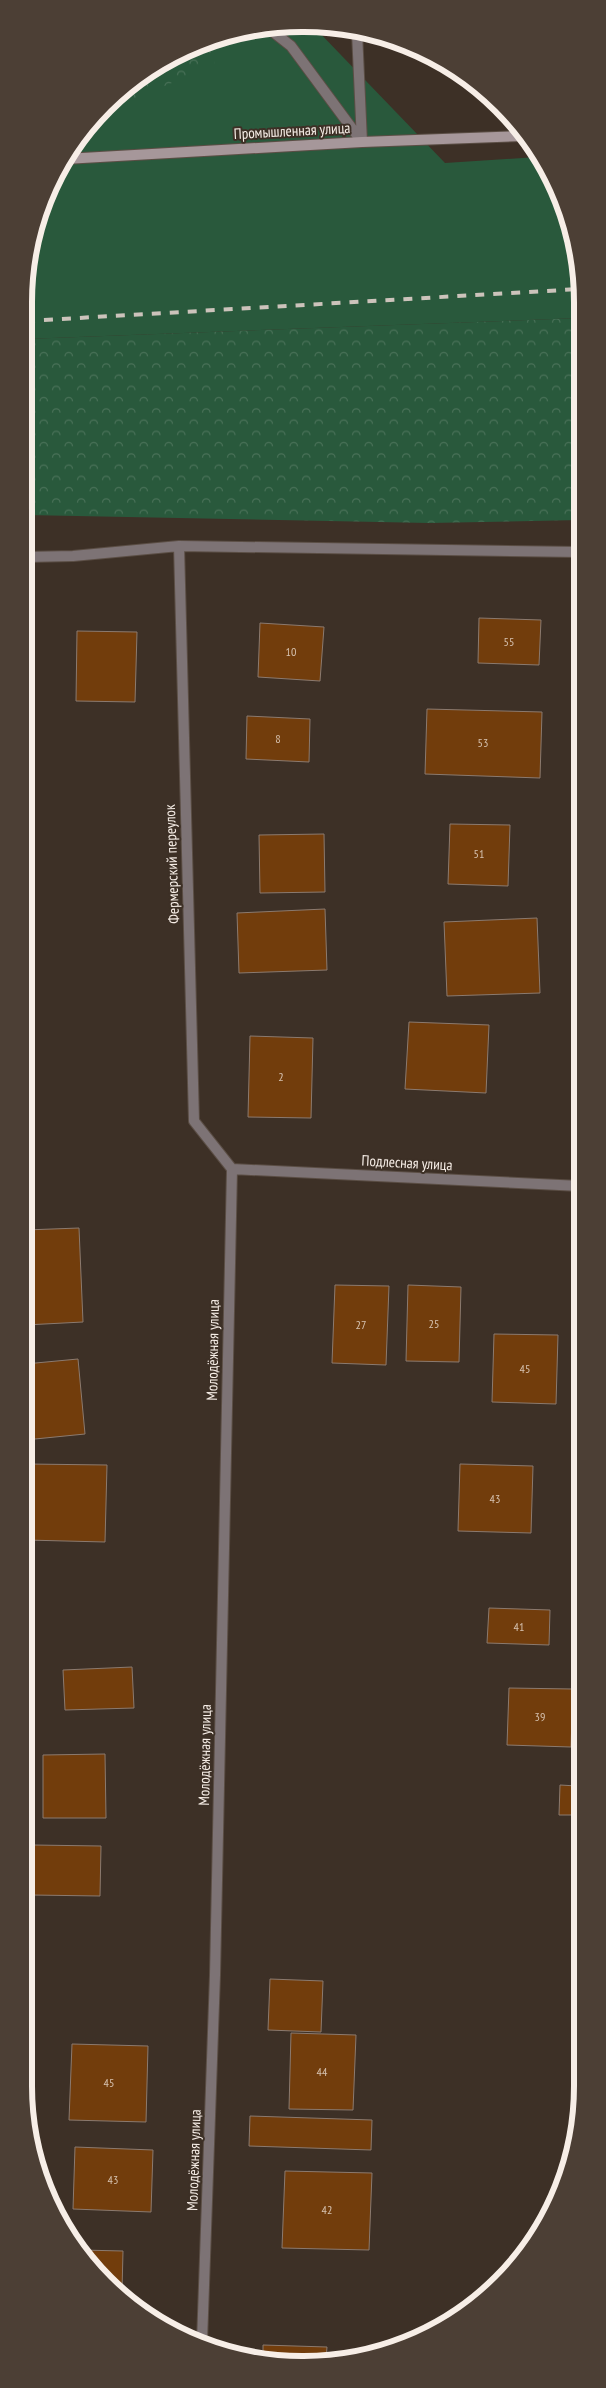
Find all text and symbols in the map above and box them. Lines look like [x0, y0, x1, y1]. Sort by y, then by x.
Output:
street label: Промышленная улица [233, 118, 351, 143]
house number: 55 [504, 634, 514, 649]
house number: 10 [286, 644, 296, 659]
house number: 8 [275, 731, 281, 746]
house number: 53 [478, 735, 488, 750]
street label: Фермерский переулок [160, 804, 183, 924]
house number: 51 [474, 846, 484, 861]
house number: 2 [278, 1069, 284, 1084]
street label: Подлесная улица [361, 1151, 453, 1174]
street label: Молодёжная улица [202, 1299, 223, 1401]
house number: 25 [429, 1316, 439, 1331]
house number: 27 [356, 1317, 366, 1332]
house number: 45 [520, 1361, 530, 1376]
house number: 43 [490, 1491, 500, 1506]
house number: 41 [514, 1619, 524, 1634]
street label: Молодёжная улица [194, 1704, 215, 1806]
house number: 39 [535, 1709, 545, 1724]
house number: 44 [317, 2064, 328, 2079]
house number: 45 [104, 2075, 114, 2090]
street label: Молодёжная улица [182, 2109, 205, 2211]
house number: 43 [108, 2172, 118, 2187]
house number: 42 [322, 2202, 332, 2217]

